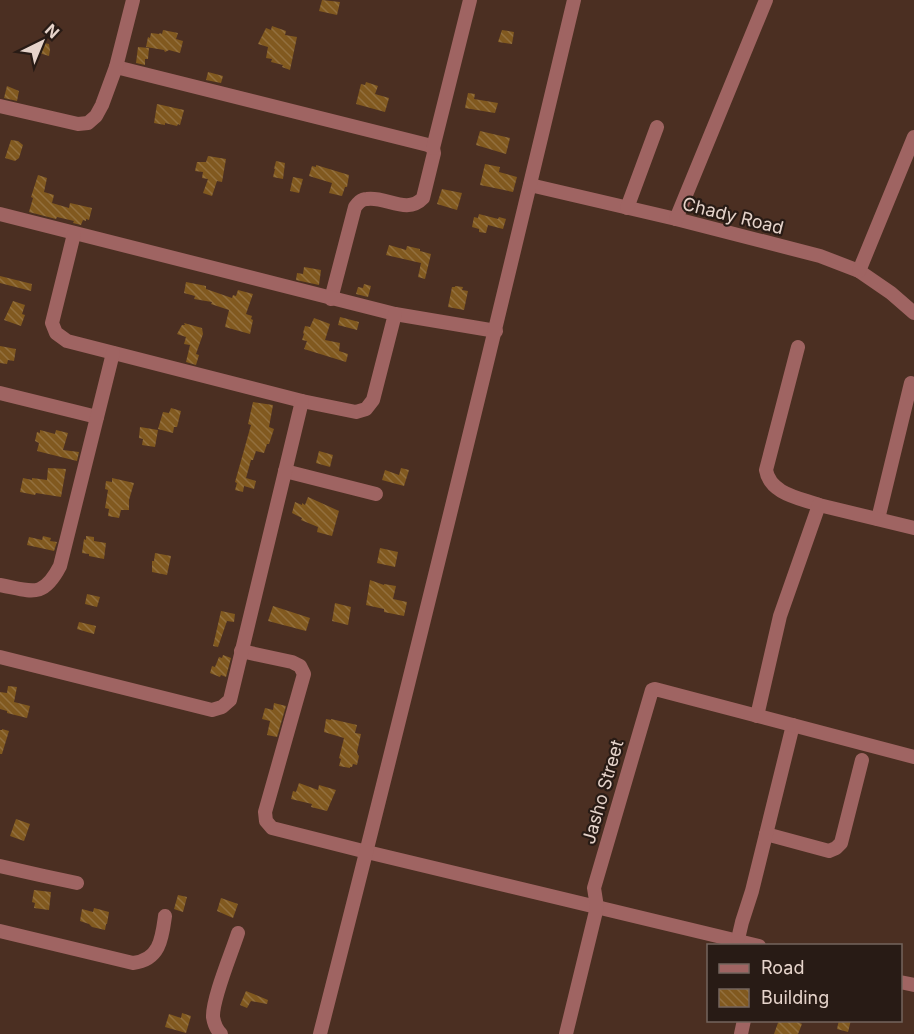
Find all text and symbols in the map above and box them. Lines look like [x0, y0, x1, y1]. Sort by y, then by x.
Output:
north arrow [12, 12, 72, 72]
text: N [41, 20, 64, 43]
street label: Chady Road [680, 193, 786, 238]
street label: Jasho Street [578, 737, 627, 846]
legend [707, 944, 902, 1022]
text: Road [761, 957, 804, 978]
text: Building [761, 987, 829, 1008]

